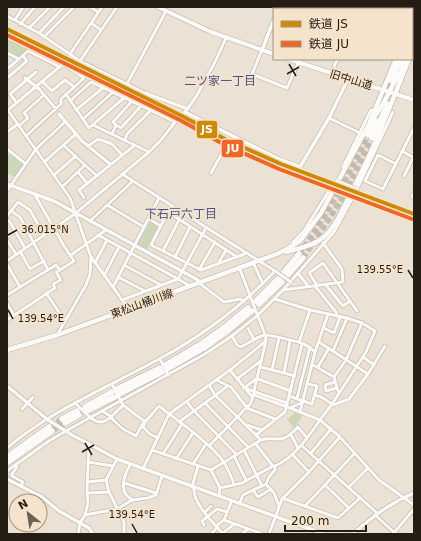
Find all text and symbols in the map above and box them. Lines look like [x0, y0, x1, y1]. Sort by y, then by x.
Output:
legend [273, 8, 413, 60]
text: 鉄道 JS [309, 17, 348, 31]
text: 鉄道 JU [309, 37, 349, 51]
street label: 旧中山道 [328, 67, 374, 93]
district label: 二ツ家一丁目 [184, 74, 256, 88]
line badge: JS [196, 120, 218, 139]
text: JS [200, 123, 213, 136]
line badge: JU [221, 139, 244, 158]
text: JU [225, 142, 240, 155]
district label: 下石戸六丁目 [145, 207, 217, 221]
text: 36.015°N [21, 224, 69, 235]
text: 139.55°E [357, 264, 403, 275]
street label: 東松山桶川線 [109, 287, 175, 321]
text: 139.54°E [18, 313, 64, 324]
north arrow [8, 493, 48, 533]
text: N [16, 497, 30, 513]
scale bar [285, 507, 366, 533]
text: 139.54°E [109, 509, 155, 520]
text: 200 m [291, 514, 329, 528]

